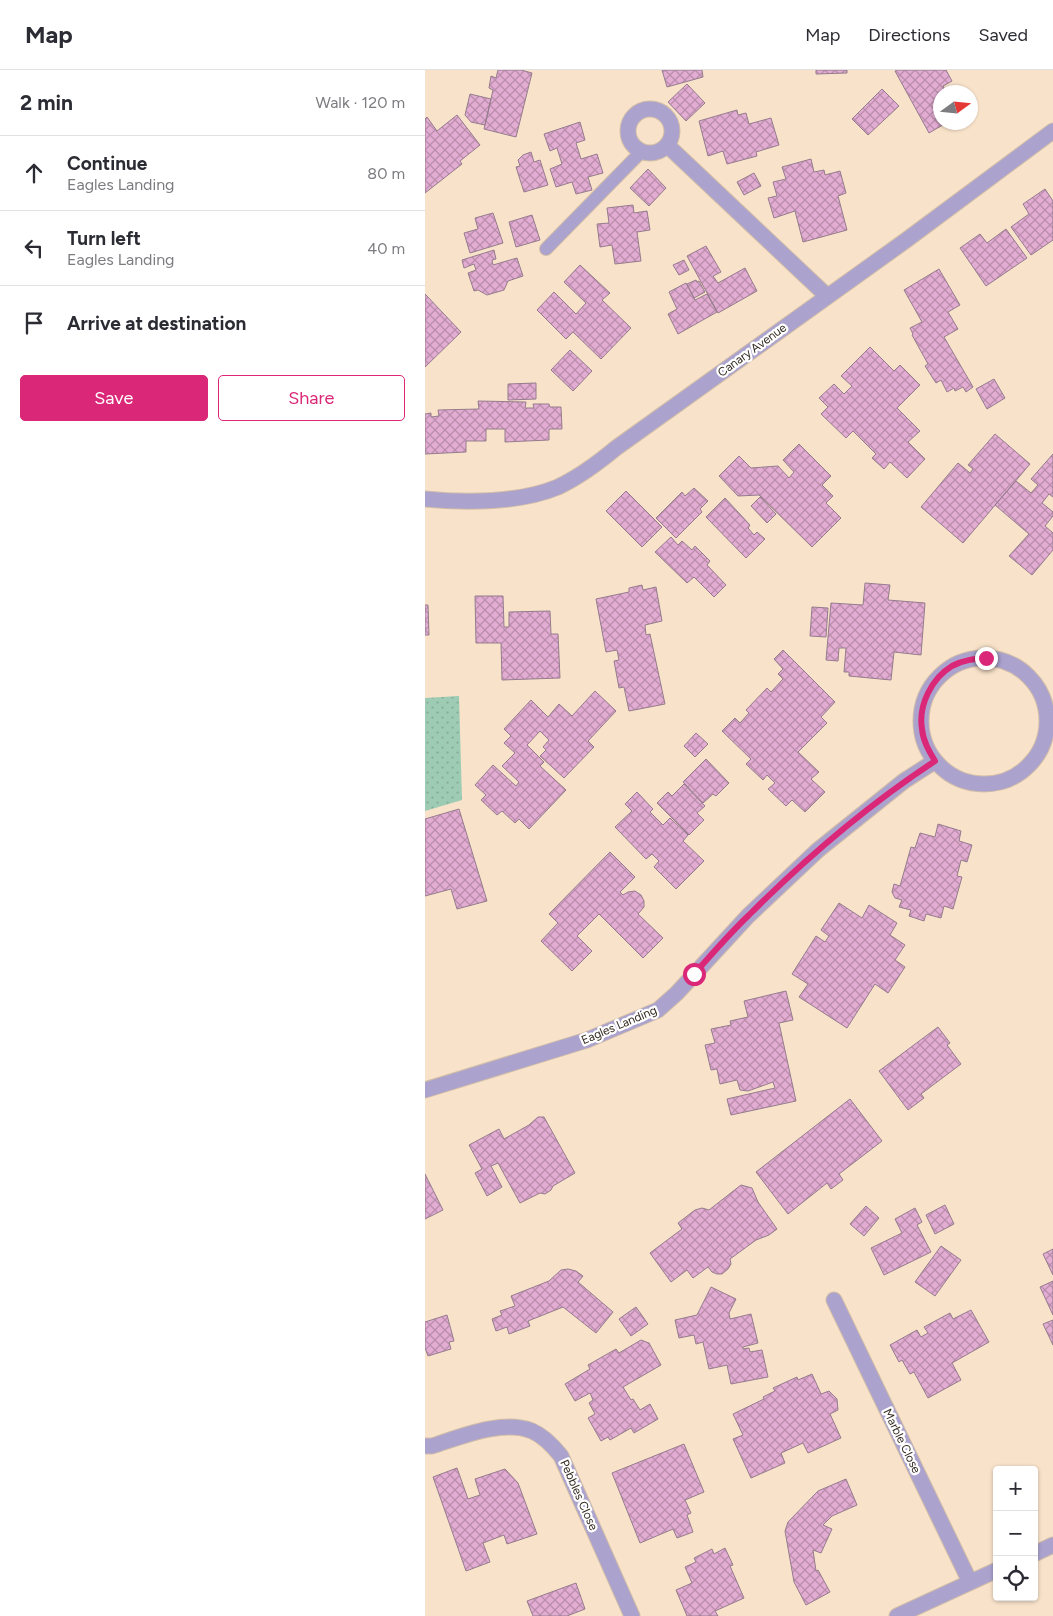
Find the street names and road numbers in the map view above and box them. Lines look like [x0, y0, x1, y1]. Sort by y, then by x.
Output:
street label: Canary Avenue [715, 320, 789, 380]
street label: Eagles Landing [579, 1003, 659, 1047]
street label: Marble Close [880, 1407, 924, 1476]
street label: Pebbles Close [557, 1458, 601, 1533]

